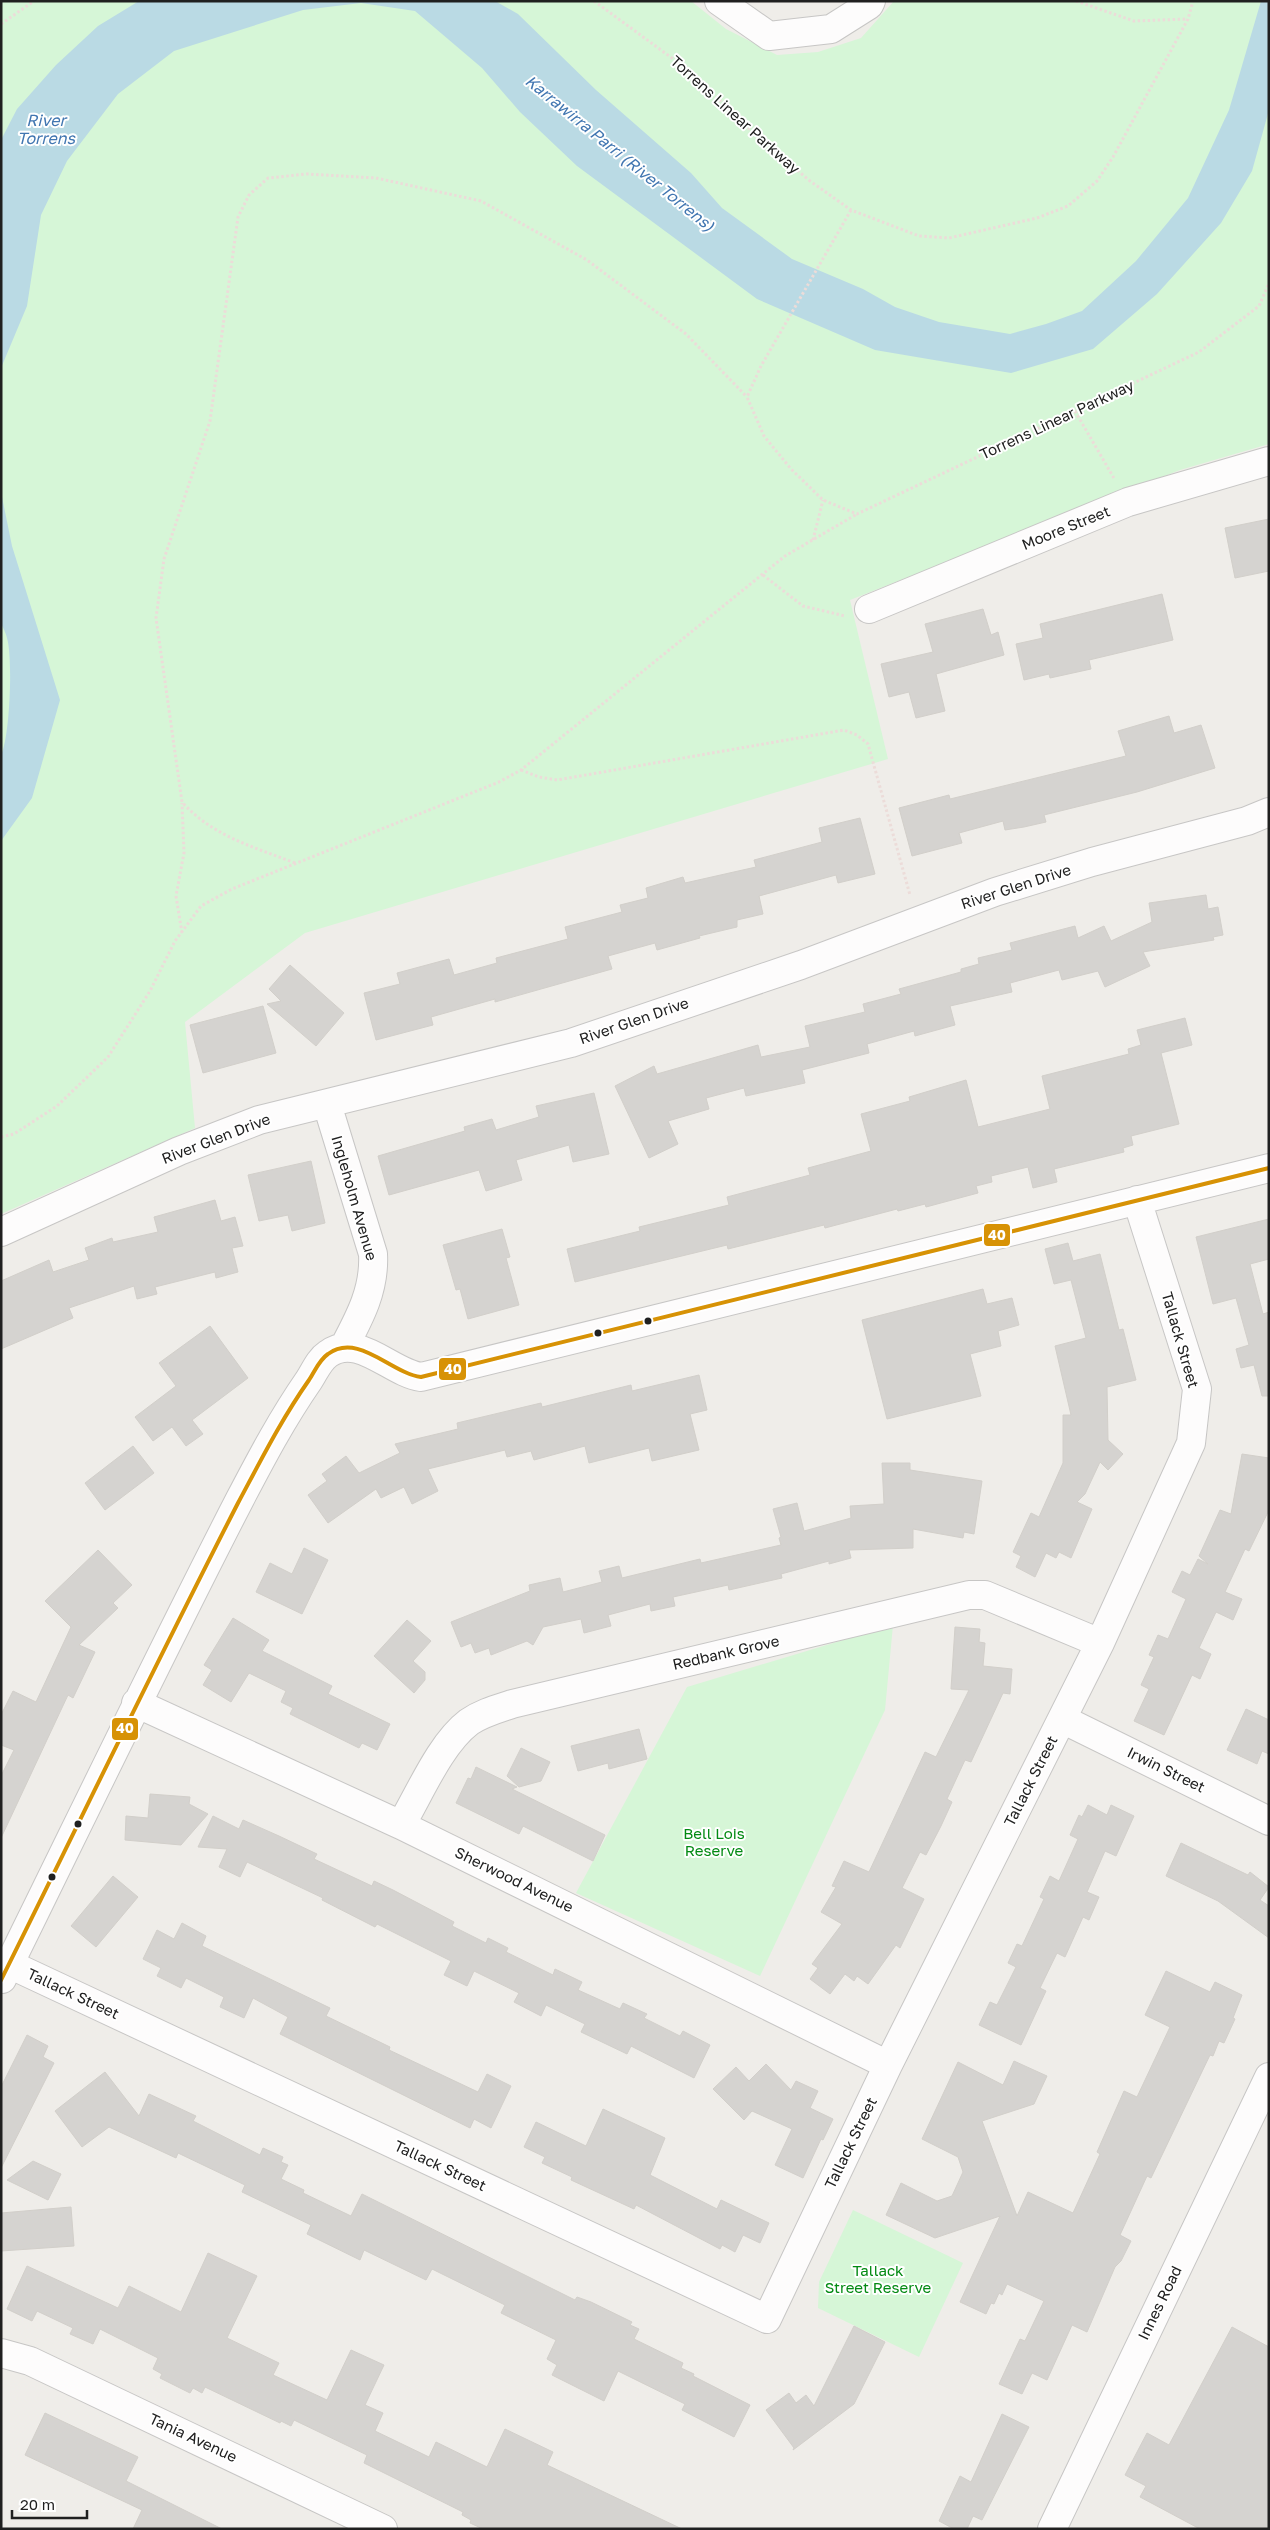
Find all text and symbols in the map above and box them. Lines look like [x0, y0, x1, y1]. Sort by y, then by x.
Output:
street label: Torrens Linear Parkway [667, 51, 804, 177]
water label: Karrawirra Parri (River Torrens) [521, 71, 719, 236]
water label: River Torrens [17, 110, 77, 148]
street label: Torrens Linear Parkway [977, 375, 1137, 463]
street label: Moore Street [1019, 501, 1112, 553]
street label: River Glen Drive [958, 860, 1073, 912]
street label: River Glen Drive [577, 993, 691, 1047]
street label: River Glen Drive [159, 1109, 273, 1167]
street label: Ingleholm Avenue [328, 1133, 382, 1263]
line badge: 40 [983, 1223, 1011, 1247]
text: 40 [988, 1226, 1006, 1243]
street label: Tallack Street [1159, 1290, 1203, 1390]
unlabelled marker [643, 1316, 653, 1326]
unlabelled marker [593, 1328, 603, 1338]
line badge: 40 [438, 1357, 467, 1381]
text: 40 [444, 1360, 462, 1377]
street label: Redbank Grove [671, 1631, 781, 1673]
line badge: 40 [111, 1717, 139, 1741]
text: 40 [116, 1719, 134, 1736]
street label: Tallack Street [1000, 1732, 1061, 1829]
street label: Irwin Street [1125, 1743, 1208, 1796]
unlabelled marker [73, 1819, 83, 1829]
park label: Bell Lois Reserve [683, 1824, 745, 1859]
street label: Sherwood Avenue [452, 1843, 577, 1916]
unlabelled marker [47, 1872, 57, 1882]
street label: Tallack Street [25, 1964, 122, 2022]
street label: Tallack Street [820, 2094, 880, 2191]
street label: Tallack Street [392, 2136, 489, 2194]
park label: Tallack Street Reserve [825, 2261, 932, 2296]
street label: Innes Road [1133, 2263, 1185, 2343]
street label: Tania Avenue [147, 2409, 240, 2465]
scale bar [12, 2488, 88, 2520]
text: 20 m [20, 2495, 55, 2513]

